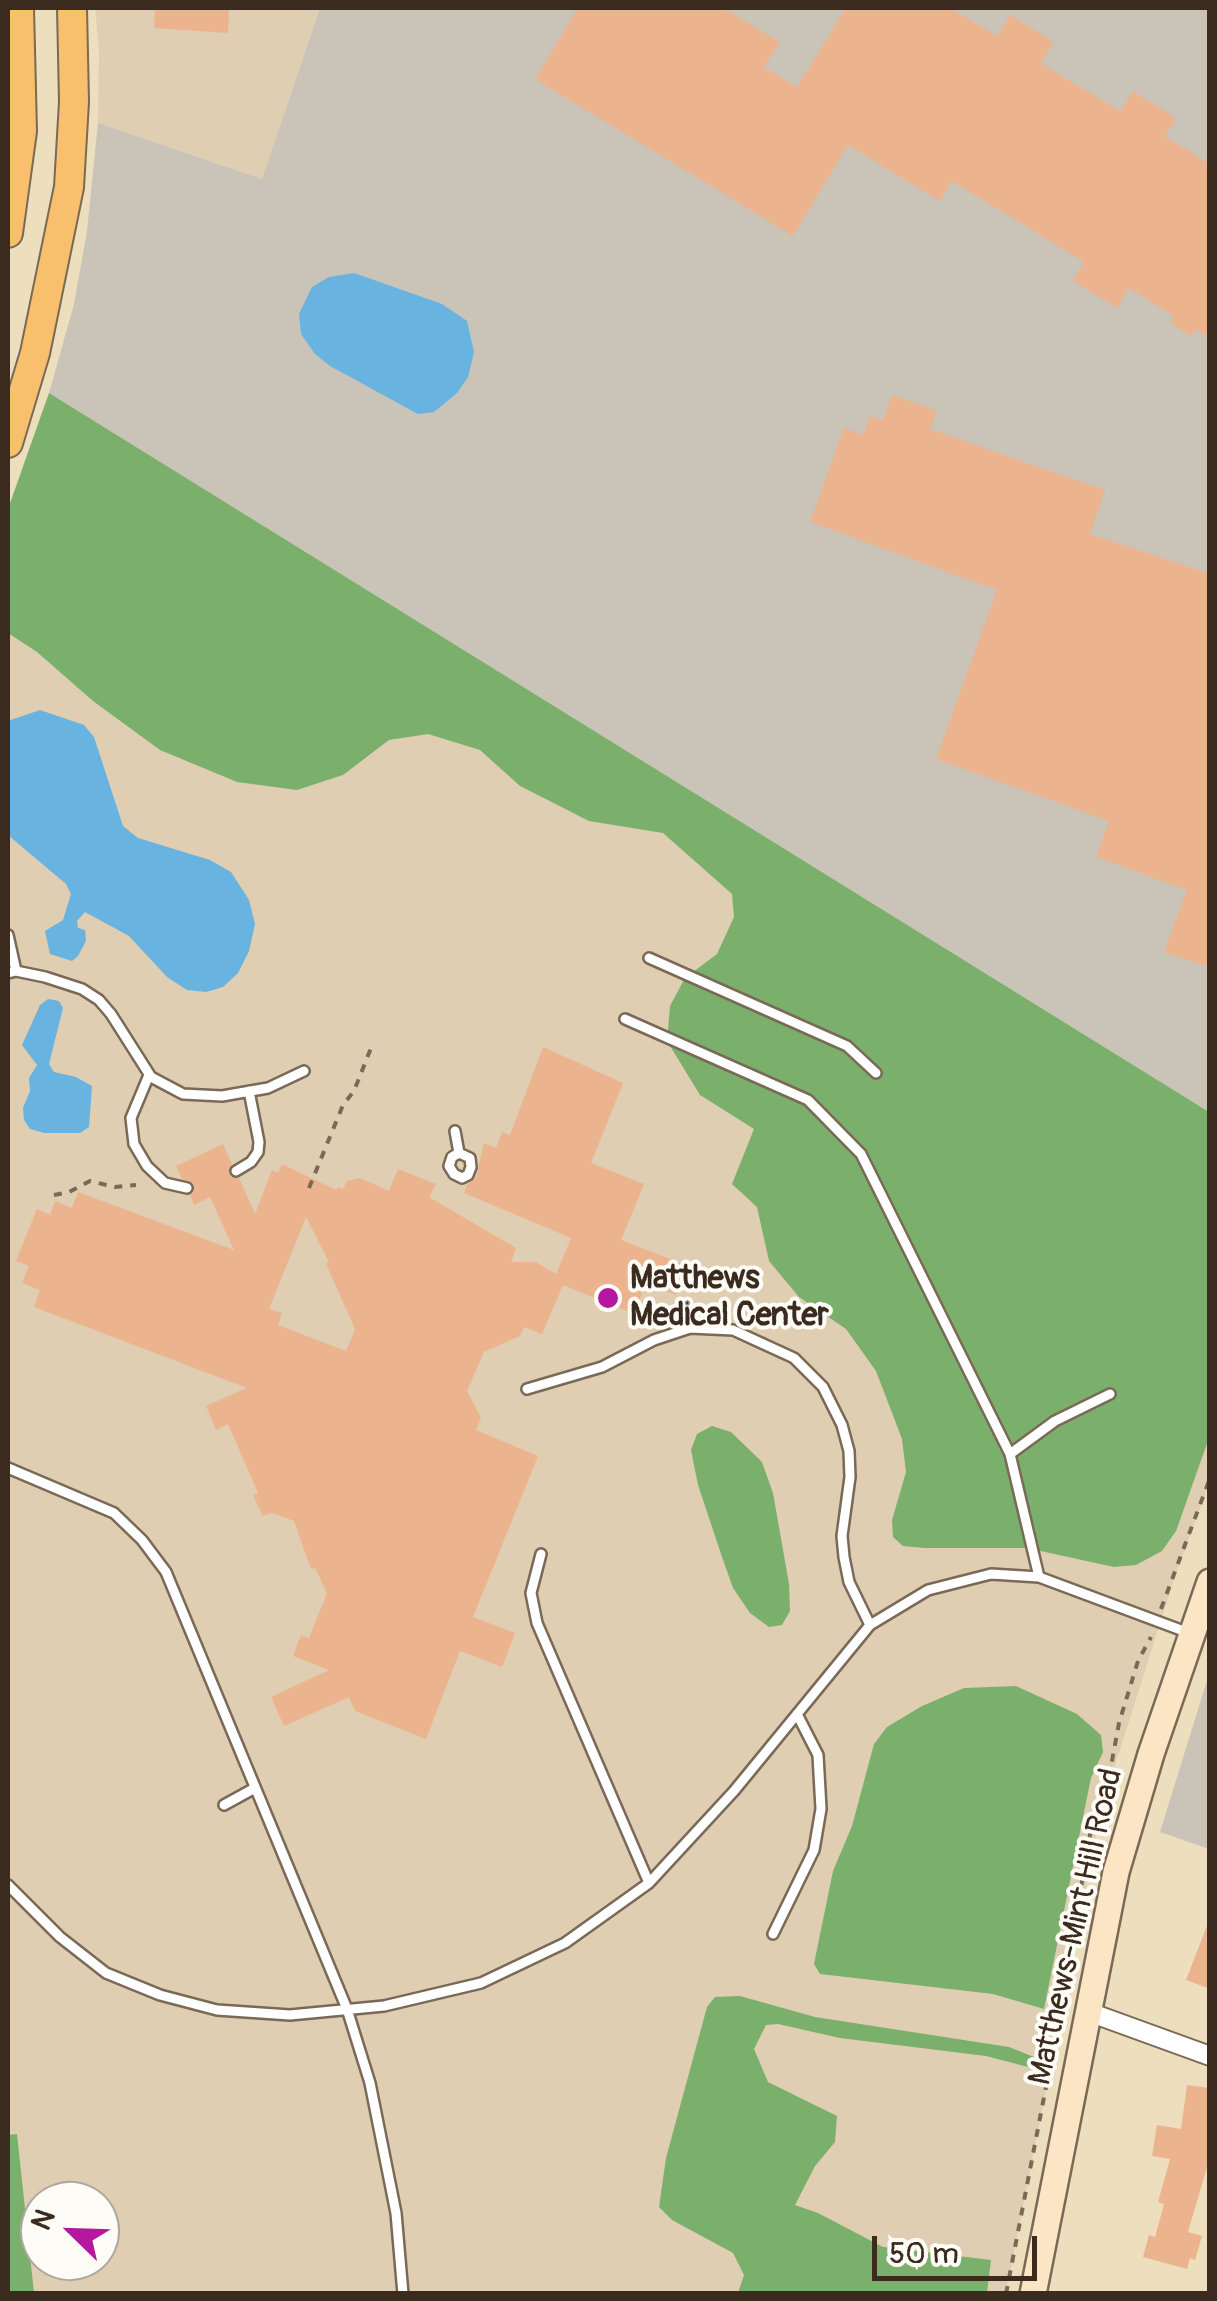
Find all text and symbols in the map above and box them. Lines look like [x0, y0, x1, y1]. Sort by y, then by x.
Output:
place label: Matthews Medical Center [630, 1261, 829, 1336]
marker: Matthews Medical Center [595, 1285, 621, 1311]
street label: Matthews-Mint Hill Road [1022, 1765, 1132, 2089]
north arrow [20, 2181, 120, 2281]
text: N [24, 2204, 64, 2235]
scale bar [877, 2216, 1042, 2278]
text: 50 m [889, 2235, 959, 2272]

